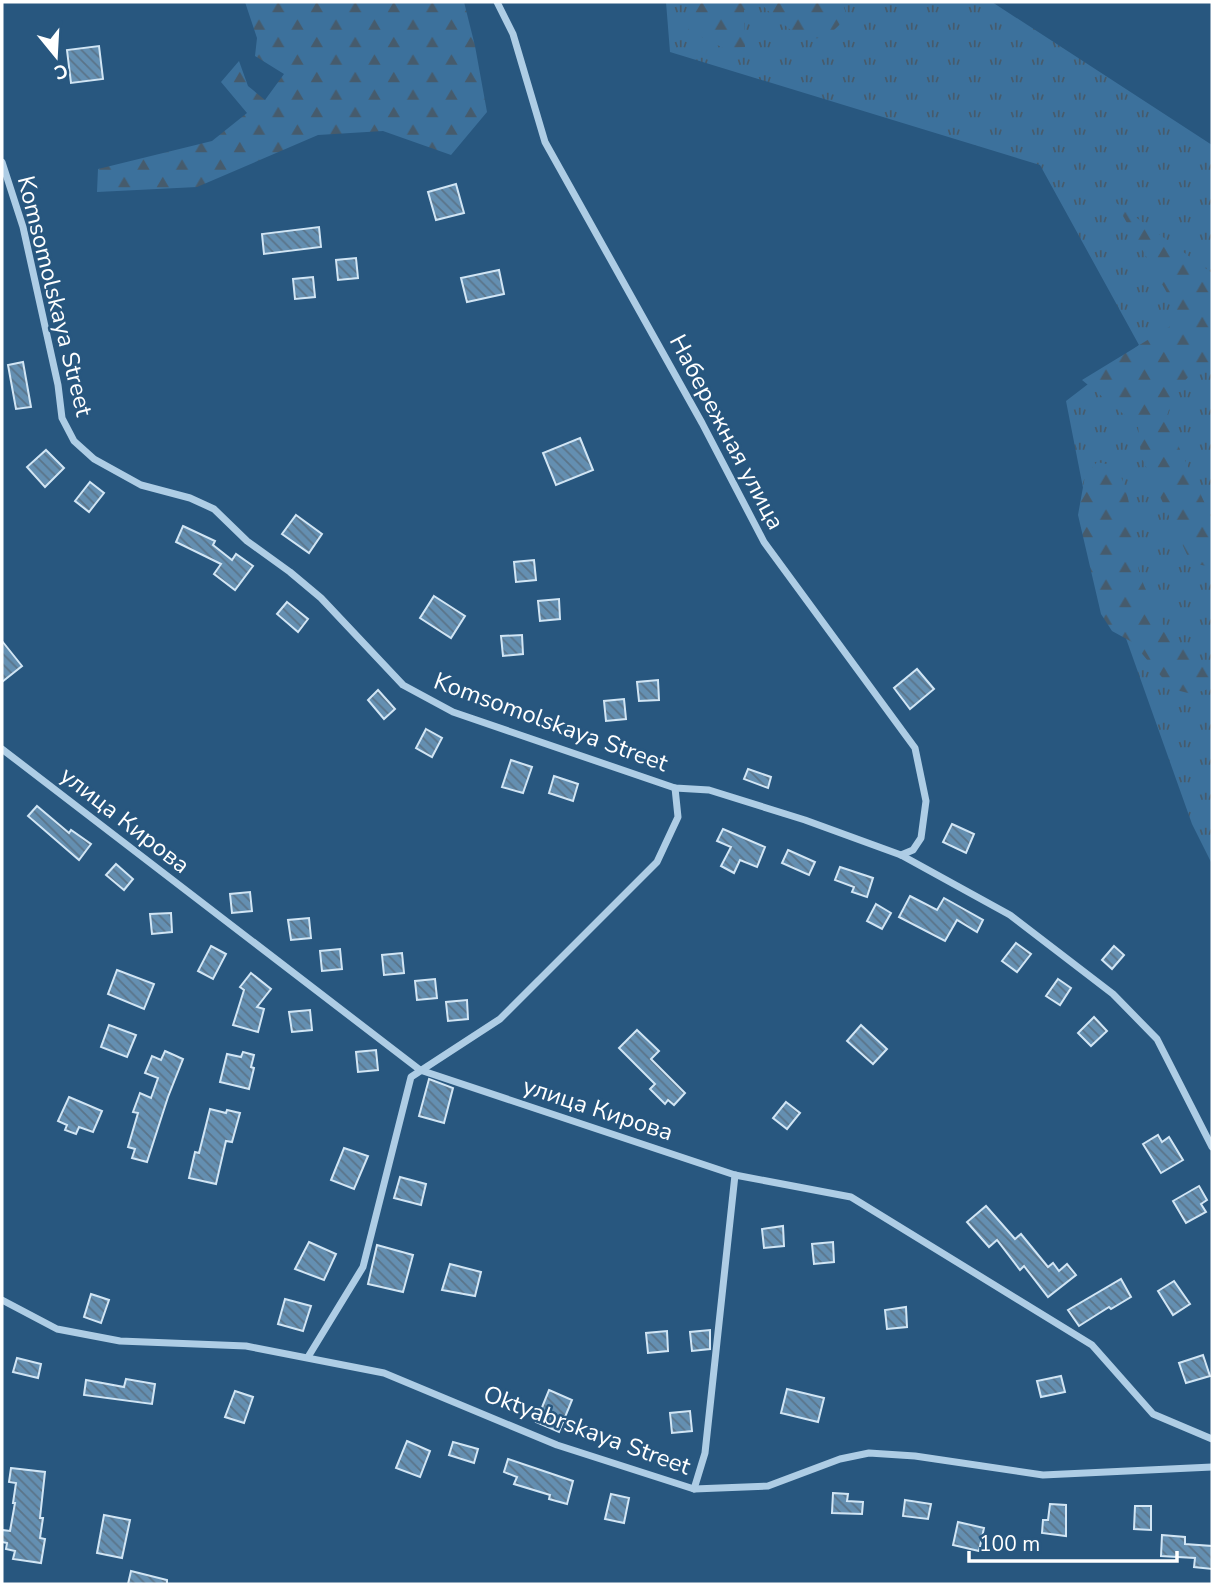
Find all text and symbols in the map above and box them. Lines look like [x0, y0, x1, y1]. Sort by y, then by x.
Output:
north arrow [21, 21, 91, 91]
text: С [51, 57, 71, 86]
street label: Komsomolskaya Street [10, 172, 101, 420]
street label: Набережная улица [662, 329, 792, 535]
street label: Komsomolskaya Street [430, 665, 673, 779]
street label: улица Кирова [54, 759, 196, 881]
street label: улица Кирова [519, 1070, 677, 1148]
street label: Oktyabrskaya Street [479, 1378, 696, 1483]
scale bar [969, 1520, 1177, 1564]
text: 100 m [979, 1530, 1040, 1558]

